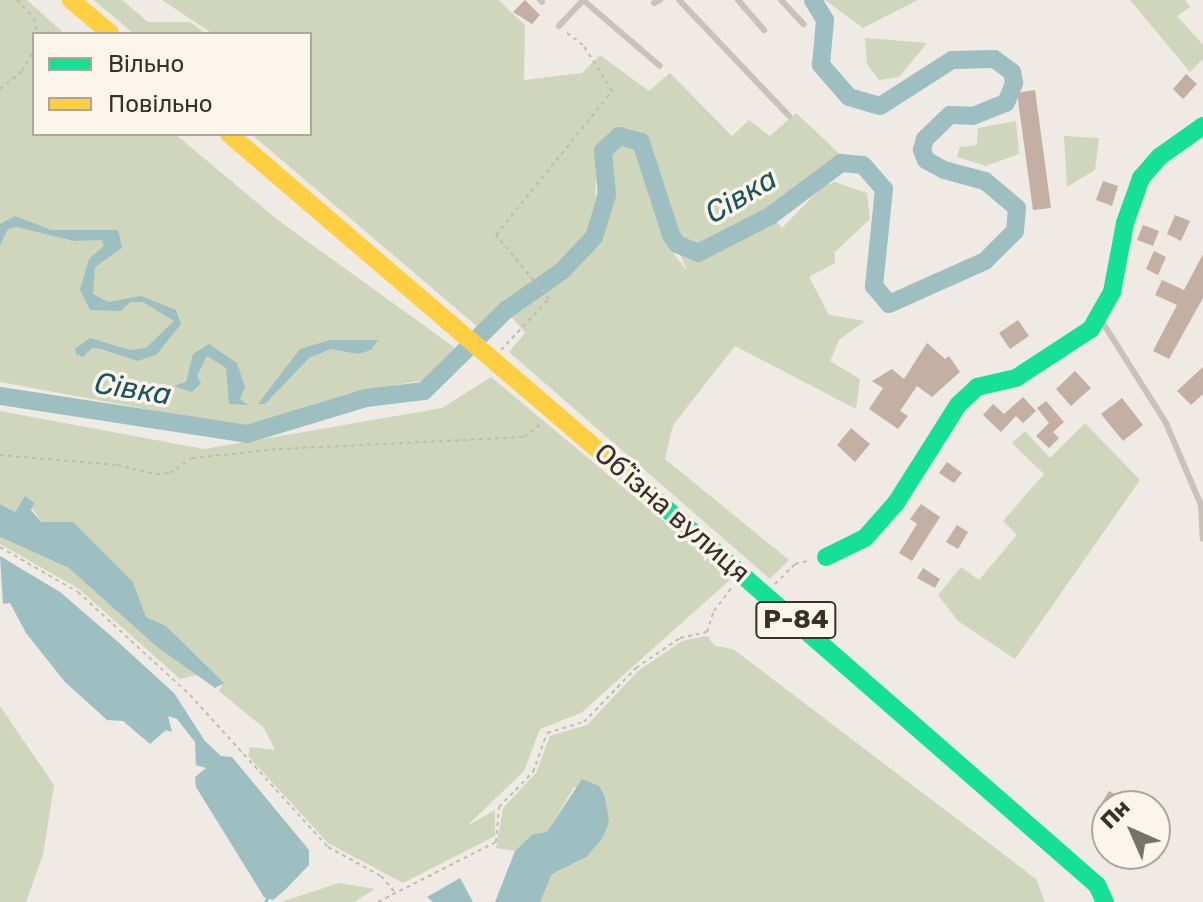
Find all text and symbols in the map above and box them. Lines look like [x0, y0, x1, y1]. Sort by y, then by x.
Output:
legend [32, 32, 312, 136]
text: Вільно [108, 50, 184, 78]
text: Повільно [108, 90, 213, 118]
water label: Сівка [699, 161, 783, 231]
water label: Сівка [92, 365, 174, 413]
street label: Обʼїзна вулиця [587, 436, 757, 590]
road number: Р-84 [754, 598, 838, 642]
north arrow [1091, 790, 1171, 870]
text: Пн [1095, 794, 1135, 834]

